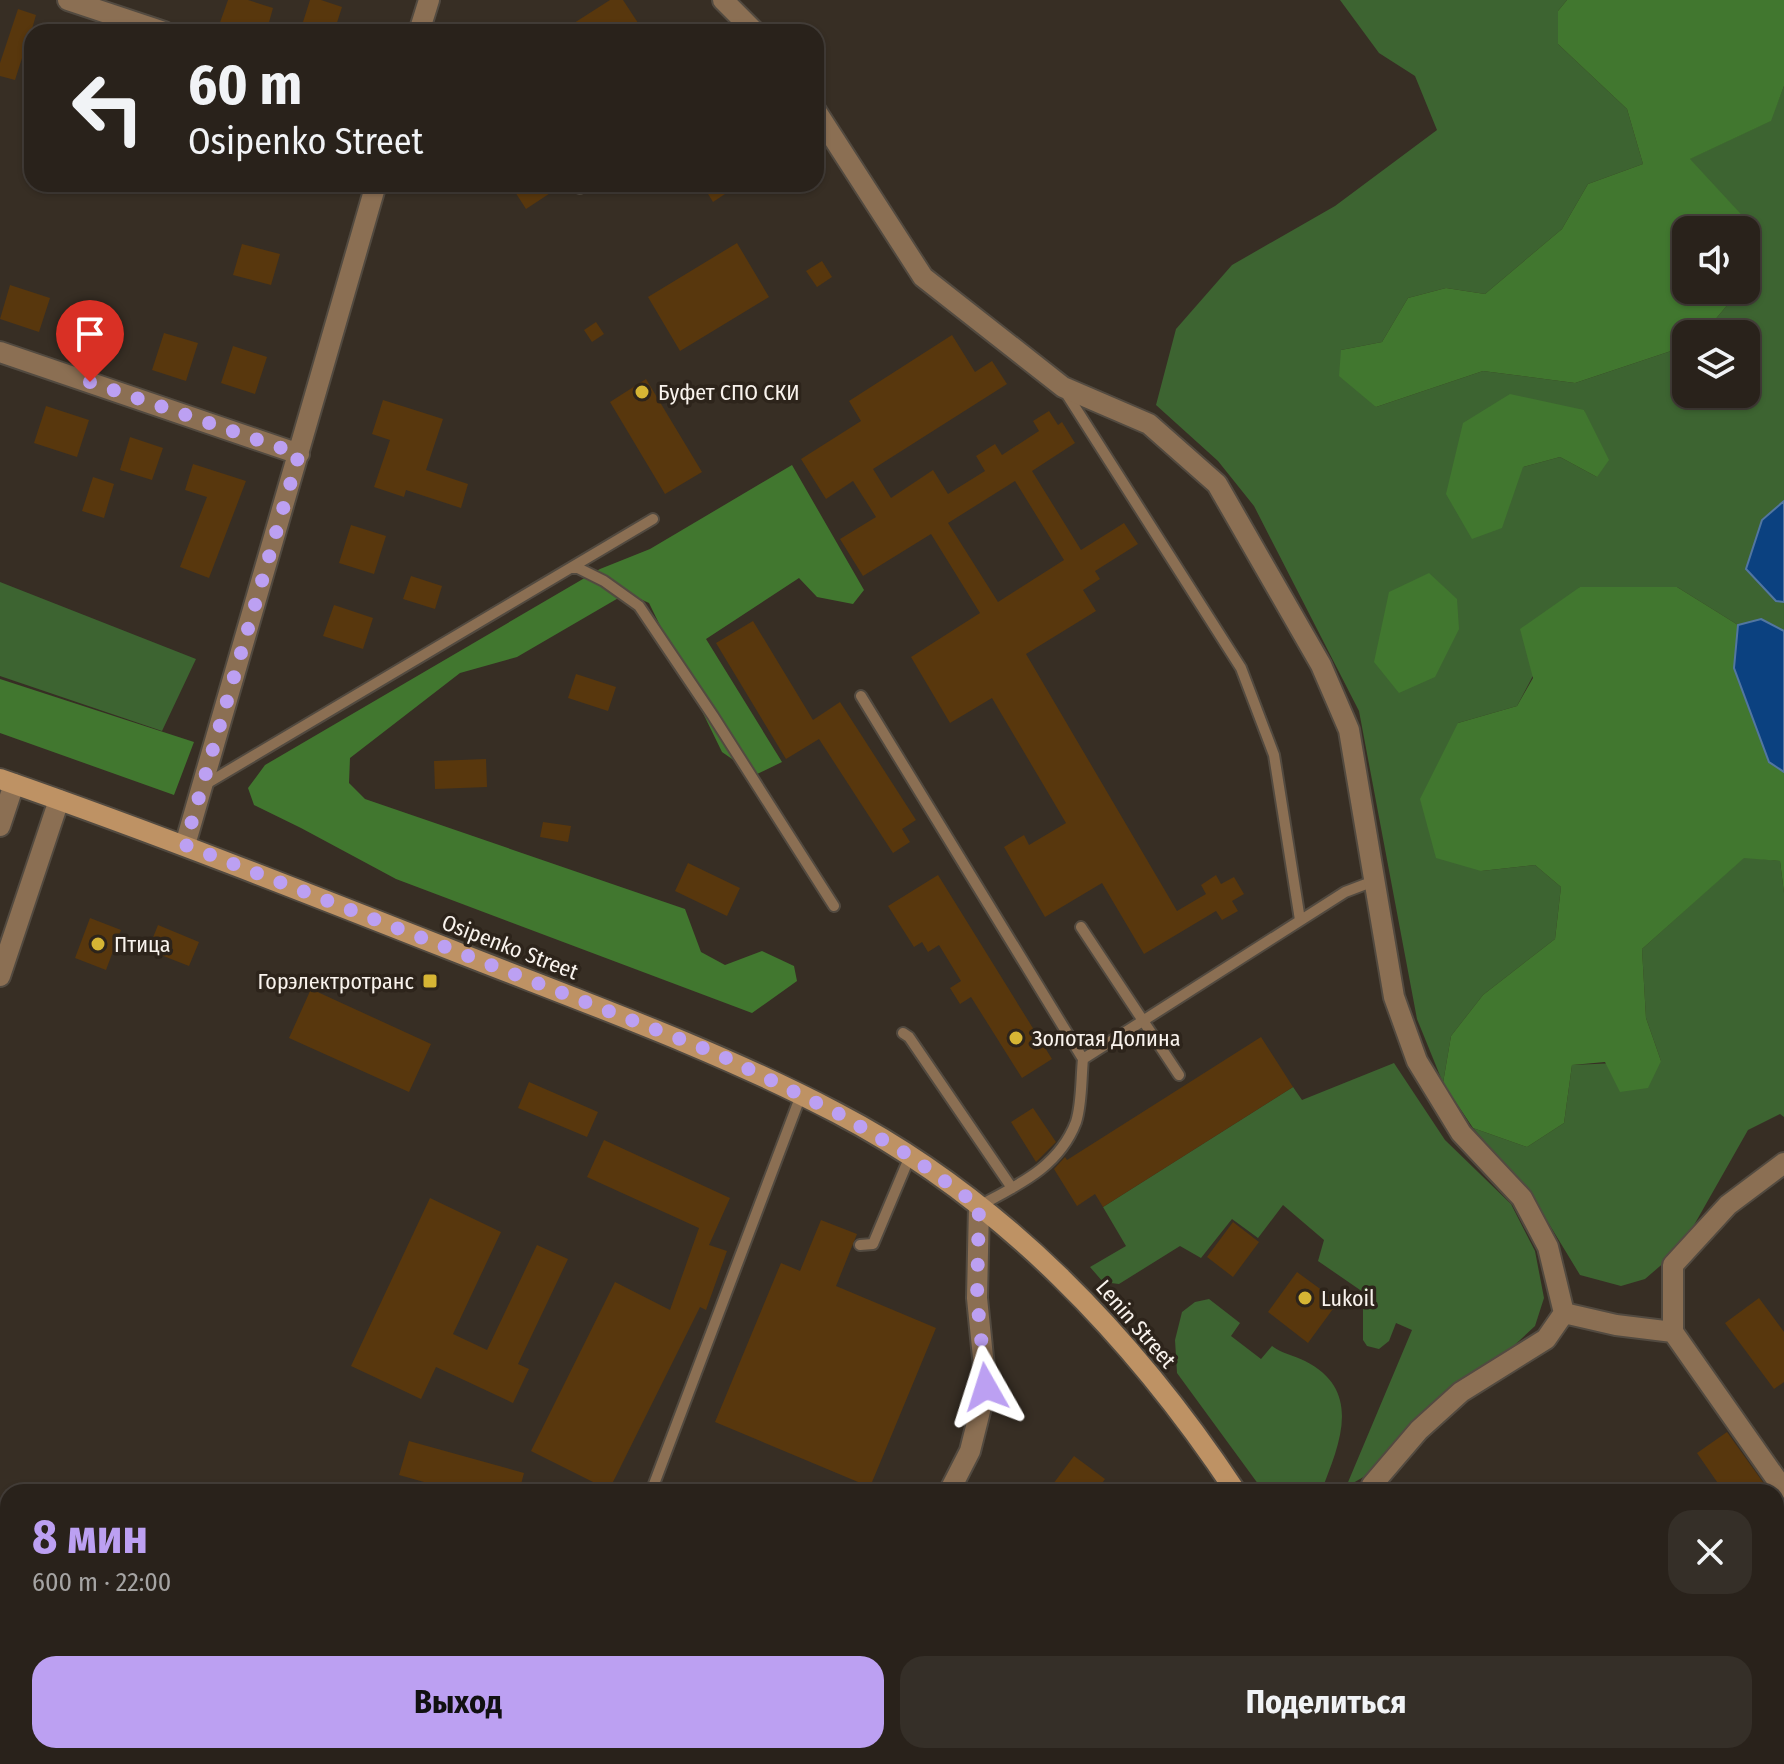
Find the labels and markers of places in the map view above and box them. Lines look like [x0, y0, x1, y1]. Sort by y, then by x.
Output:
pin [56, 300, 124, 382]
place label: Буфет СПО СКИ [658, 379, 800, 406]
marker: Буфет СПО СКИ [633, 383, 651, 401]
place label: Птица [114, 931, 170, 958]
marker: Птица [89, 935, 107, 953]
place label: Горэлектротранс [257, 968, 415, 995]
marker: Горэлектротранс [421, 972, 439, 990]
place label: Золотая Долина [1032, 1025, 1180, 1052]
marker: Золотая Долина [1007, 1029, 1025, 1047]
place label: Lukoil [1321, 1285, 1375, 1312]
marker: Lukoil [1296, 1289, 1314, 1307]

